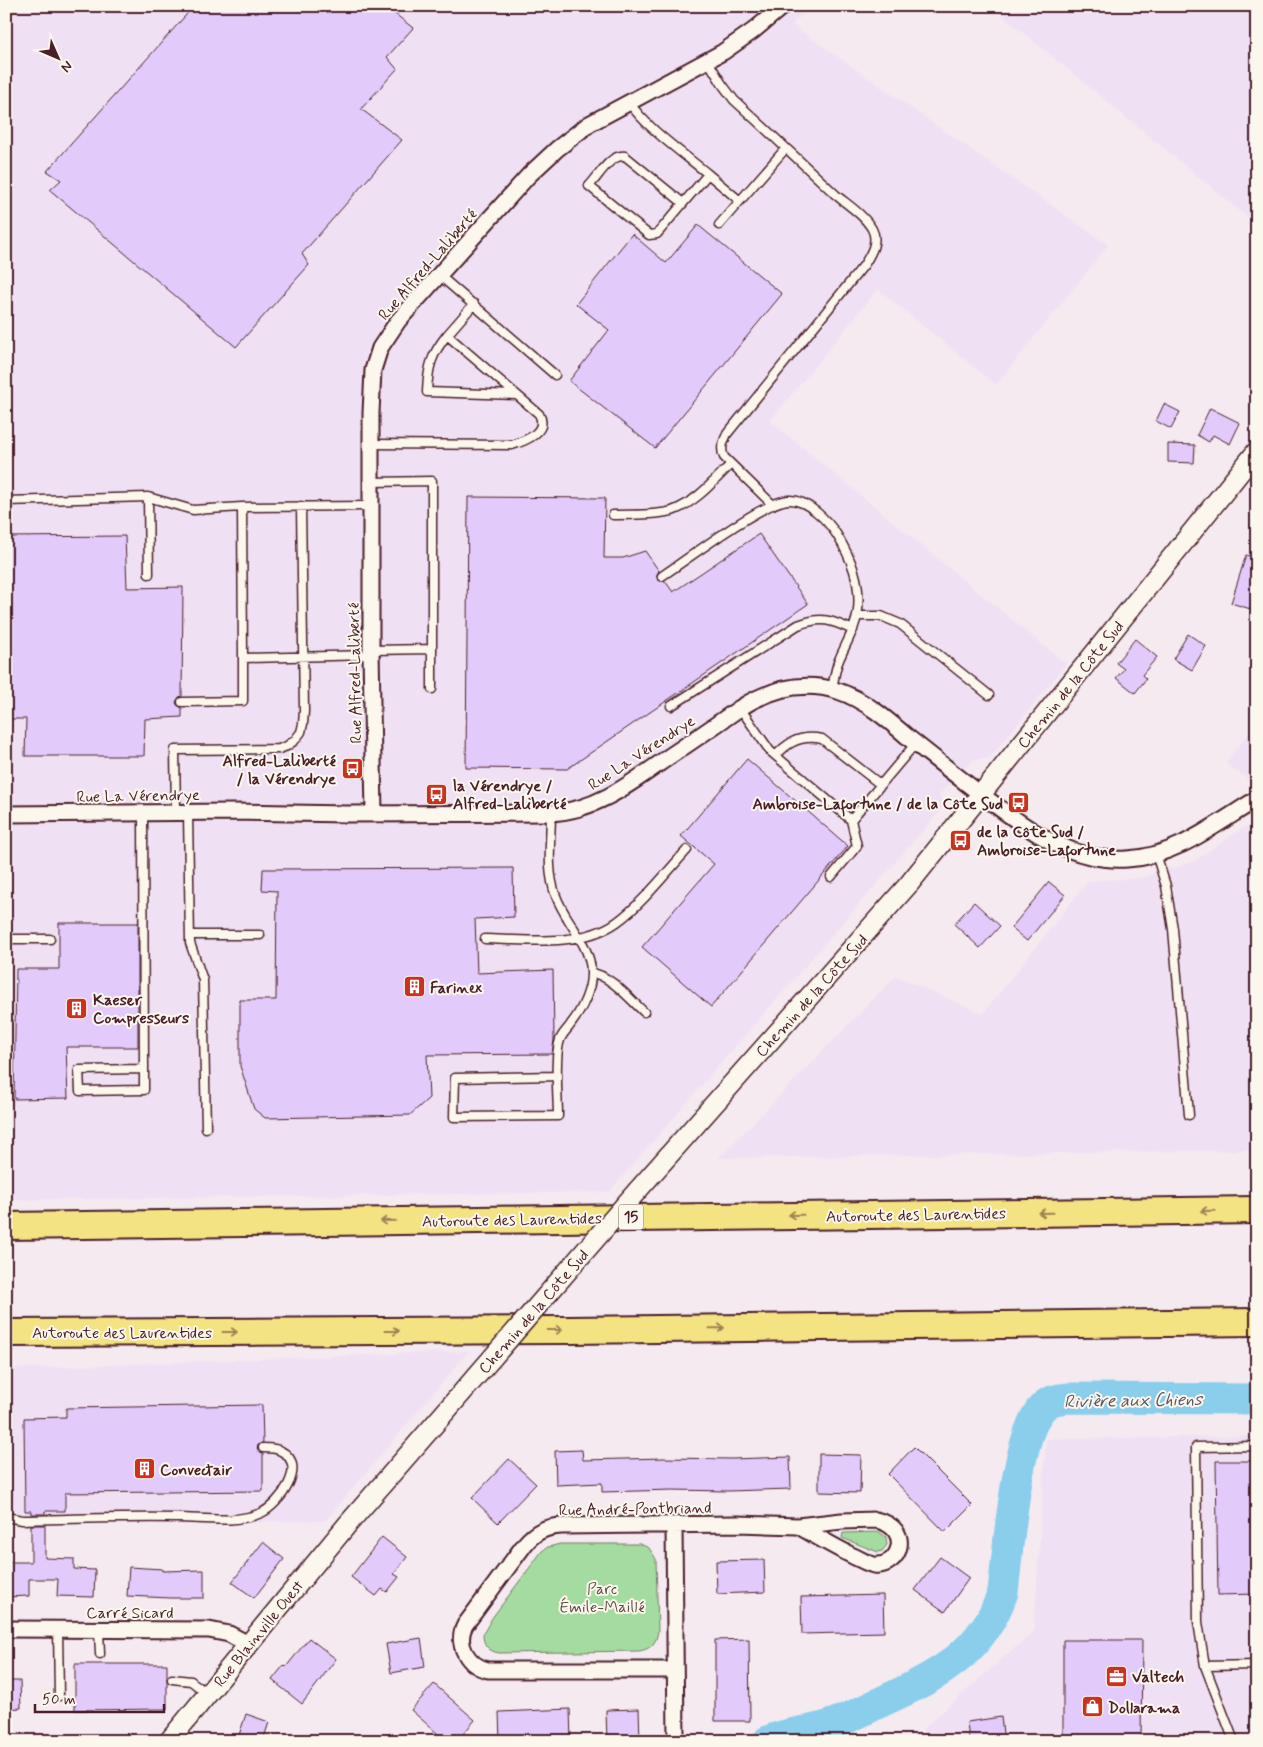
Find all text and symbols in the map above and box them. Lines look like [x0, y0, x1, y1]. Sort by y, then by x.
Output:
north arrow [32, 32, 82, 82]
text: N [57, 57, 76, 76]
street label: Rue Alfred-Laliberté [374, 205, 482, 325]
street label: Rue Alfred-Laliberté [344, 602, 367, 744]
street label: Chemin de la Côte Sud [1013, 617, 1129, 753]
street label: Rue La Vérendrye [584, 711, 699, 796]
place label: Alfred-Laliberté / la Vérendrye [223, 751, 337, 790]
bus stop icon: Alfred-Laliberté / la Vérendrye [340, 757, 364, 781]
place label: la Vérendrye / Alfred-Laliberté [453, 776, 567, 815]
bus stop icon: la Vérendrye / Alfred-Laliberté [425, 782, 449, 806]
street label: Rue La Vérendrye [76, 785, 200, 808]
bus stop icon: Ambroise-Lafortune / de la Côte Sud [1007, 791, 1031, 815]
place label: Ambroise-Lafortune / de la Côte Sud [753, 794, 1003, 817]
place label: de la Côte Sud / Ambroise-Lafortune [977, 822, 1116, 863]
bus stop icon: de la Côte Sud / Ambroise-Lafortune [949, 828, 973, 852]
street label: Chemin de la Côte Sud [751, 930, 873, 1062]
building icon: Farinex [402, 975, 426, 999]
place label: Farinex [430, 978, 482, 999]
place label: Kaeser Compresseurs [93, 990, 189, 1029]
building icon: Kaeser Compresseurs [65, 996, 89, 1020]
street label: Autoroute des Laurentides [826, 1203, 1006, 1228]
road number: 15 [618, 1204, 644, 1230]
one-way arrow [1200, 1206, 1216, 1216]
street label: Autoroute des Laurentides [422, 1208, 602, 1233]
one-way arrow [1038, 1208, 1054, 1218]
one-way arrow [788, 1211, 804, 1220]
one-way arrow [380, 1216, 396, 1226]
street label: Chemin de la Côte Sud [474, 1245, 594, 1379]
street label: Autoroute des Laurentides [32, 1323, 212, 1344]
one-way arrow [709, 1323, 725, 1333]
one-way arrow [546, 1325, 563, 1335]
one-way arrow [384, 1326, 400, 1336]
one-way arrow [222, 1327, 238, 1337]
water label: Rivière aux Chiens [1064, 1388, 1204, 1414]
building icon: Convectair [132, 1457, 156, 1481]
place label: Convectair [160, 1460, 232, 1481]
street label: Rue André-Pontbriand [558, 1498, 712, 1521]
street label: Rue Blainville Ouest [210, 1576, 309, 1692]
park label: Parc Émile-Maillé [559, 1579, 645, 1618]
street label: Carré Sicard [86, 1603, 174, 1624]
office icon: Valtech [1104, 1664, 1128, 1688]
place label: Valtech [1132, 1667, 1184, 1688]
scale bar [35, 1682, 164, 1714]
text: 50 m [42, 1690, 76, 1710]
shop icon: Dollarama [1080, 1695, 1104, 1719]
place label: Dollarama [1108, 1698, 1180, 1719]

